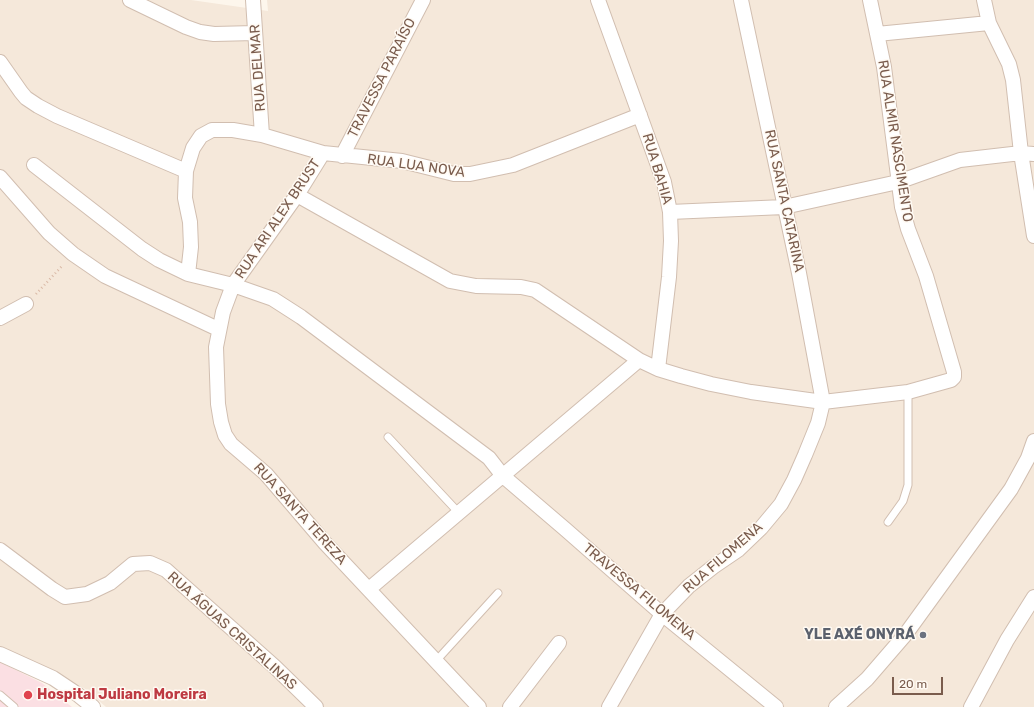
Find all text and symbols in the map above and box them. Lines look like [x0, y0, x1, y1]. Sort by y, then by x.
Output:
street label: TRAVESSA PARAÍSO [345, 15, 419, 141]
street label: RUA DELMAR [247, 24, 269, 112]
street label: RUA ALMIR NASCIMENTO [874, 59, 916, 223]
street label: RUA SANTA CATARINA [761, 128, 807, 274]
street label: RUA BAHIA [638, 131, 676, 207]
street label: RUA LUA NOVA [366, 151, 466, 181]
street label: RUA ARI ALEX BRUST [232, 156, 324, 282]
street label: RUA SANTA TEREZA [250, 460, 350, 568]
street label: RUA FILOMENA [680, 519, 766, 597]
street label: TRAVESSA FILOMENA [579, 540, 699, 644]
street label: RUA ÁGUAS CRISTALINAS [164, 569, 300, 693]
place label: YLE AXÉ ONYRÁ [804, 627, 915, 643]
marker: YLE AXÉ ONYRÁ [918, 630, 928, 640]
scale bar [894, 669, 945, 695]
text: 20 m [899, 677, 927, 691]
place label: Hospital Juliano Moreira [37, 687, 207, 703]
marker: Hospital Juliano Moreira [22, 689, 34, 701]

